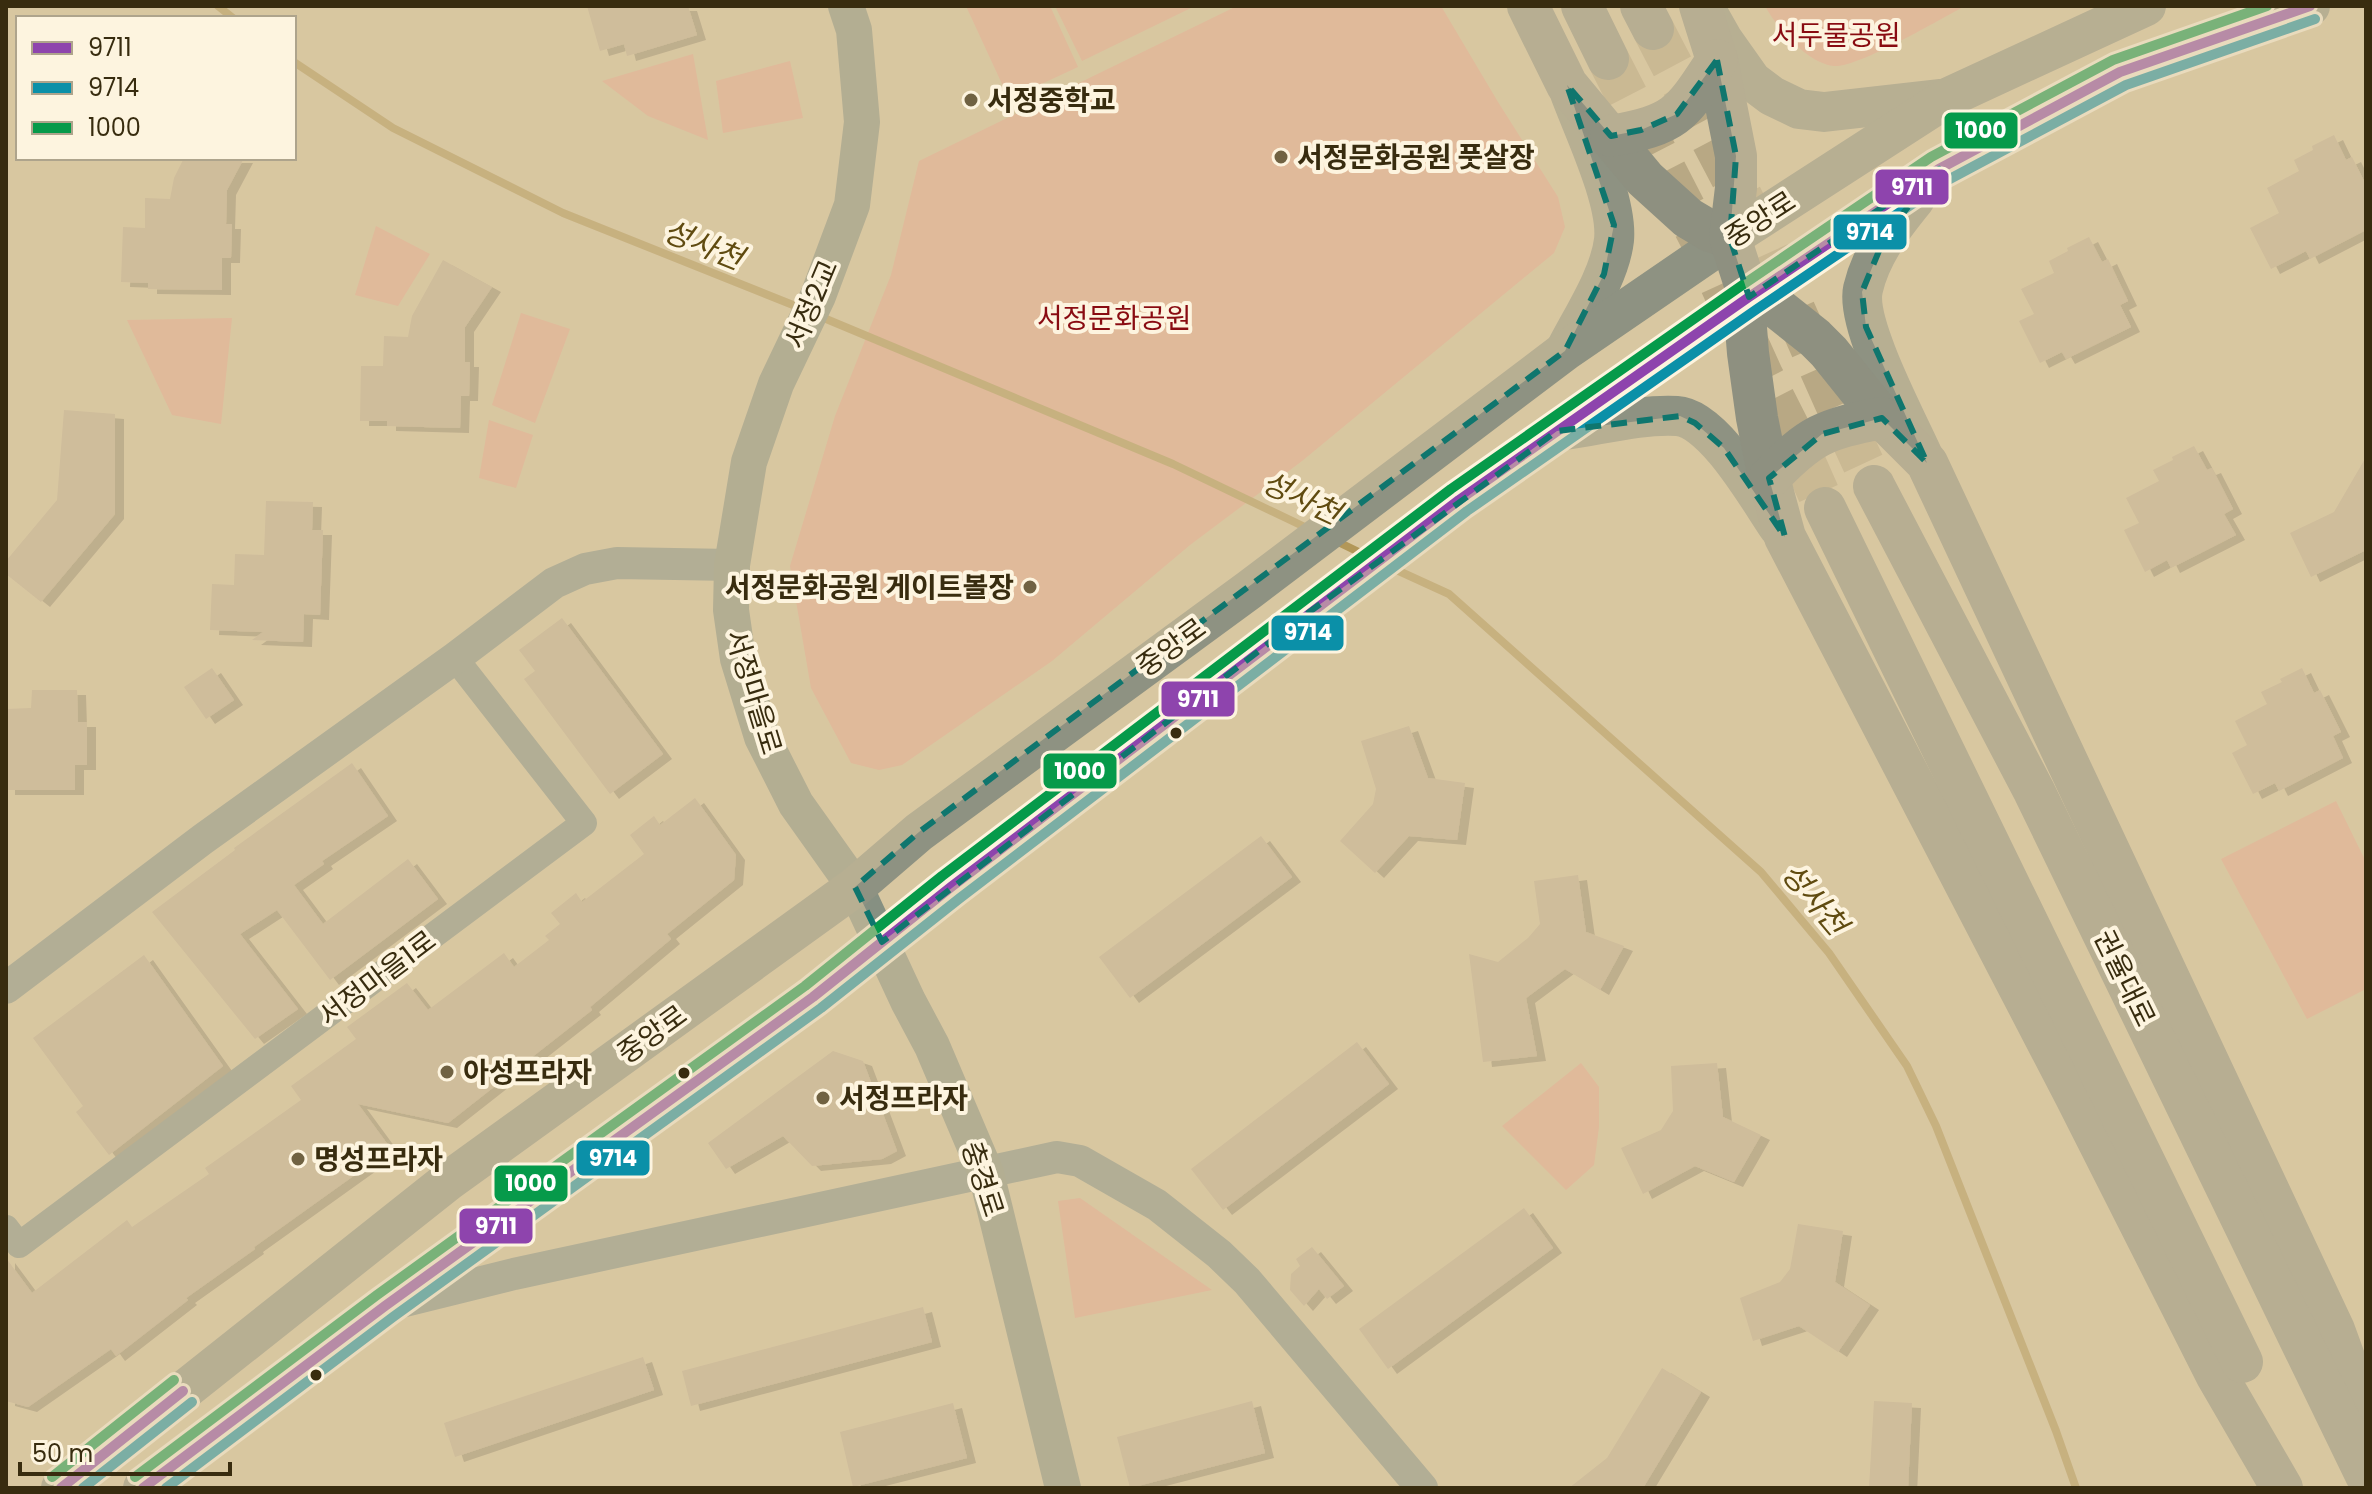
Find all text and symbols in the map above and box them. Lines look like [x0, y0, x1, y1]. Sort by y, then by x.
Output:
legend [16, 16, 296, 160]
park label: 서두물공원 [1772, 16, 1900, 55]
text: 9711 [88, 31, 132, 64]
text: 9714 [88, 71, 139, 104]
place label: 서정중학교 [987, 81, 1116, 120]
marker: 서정중학교 [962, 91, 980, 109]
text: 1000 [88, 111, 141, 144]
line badge: 1000 [1943, 111, 2019, 150]
text: 1000 [1955, 115, 2007, 146]
place label: 서정문화공원 풋살장 [1297, 138, 1535, 177]
marker: 서정문화공원 풋살장 [1272, 148, 1290, 166]
line badge: 9711 [1874, 168, 1950, 206]
text: 9711 [1891, 172, 1933, 203]
street label: 중앙로 [1717, 182, 1803, 257]
water label: 성사천 [657, 209, 753, 281]
line badge: 9714 [1832, 213, 1908, 251]
text: 9714 [1846, 217, 1894, 248]
street label: 서정2교 [775, 254, 848, 355]
park label: 서정문화공원 [1037, 299, 1191, 338]
water label: 성사천 [1255, 461, 1351, 536]
place label: 서정문화공원 게이트볼장 [725, 568, 1014, 607]
marker: 서정문화공원 게이트볼장 [1021, 578, 1039, 596]
street label: 중앙로 [1129, 609, 1214, 686]
line badge: 9714 [1270, 614, 1345, 652]
text: 9714 [1284, 617, 1332, 648]
street label: 서정마을로 [716, 625, 791, 759]
line badge: 9711 [1160, 680, 1236, 718]
text: 9711 [1177, 684, 1219, 715]
unlabelled marker [1168, 725, 1184, 741]
line badge: 1000 [1042, 752, 1118, 790]
text: 1000 [1054, 756, 1106, 787]
water label: 성사천 [1771, 853, 1860, 947]
street label: 서정마을1로 [311, 921, 444, 1035]
street label: 권율대로 [2084, 923, 2165, 1033]
street label: 중앙로 [610, 996, 695, 1073]
place label: 아성프라자 [463, 1053, 592, 1092]
marker: 아성프라자 [438, 1063, 456, 1081]
unlabelled marker [676, 1065, 692, 1081]
place label: 서정프라자 [839, 1079, 968, 1118]
marker: 서정프라자 [814, 1089, 832, 1107]
street label: 충경로 [952, 1136, 1013, 1222]
line badge: 9714 [575, 1139, 651, 1177]
place label: 명성프라자 [314, 1140, 443, 1179]
text: 9714 [589, 1143, 637, 1174]
marker: 명성프라자 [289, 1150, 307, 1168]
line badge: 1000 [493, 1164, 569, 1203]
text: 1000 [505, 1168, 557, 1199]
line badge: 9711 [458, 1207, 534, 1245]
text: 9711 [475, 1211, 517, 1242]
unlabelled marker [308, 1367, 324, 1383]
scale bar [20, 1426, 230, 1476]
text: 50 m [32, 1437, 93, 1470]

